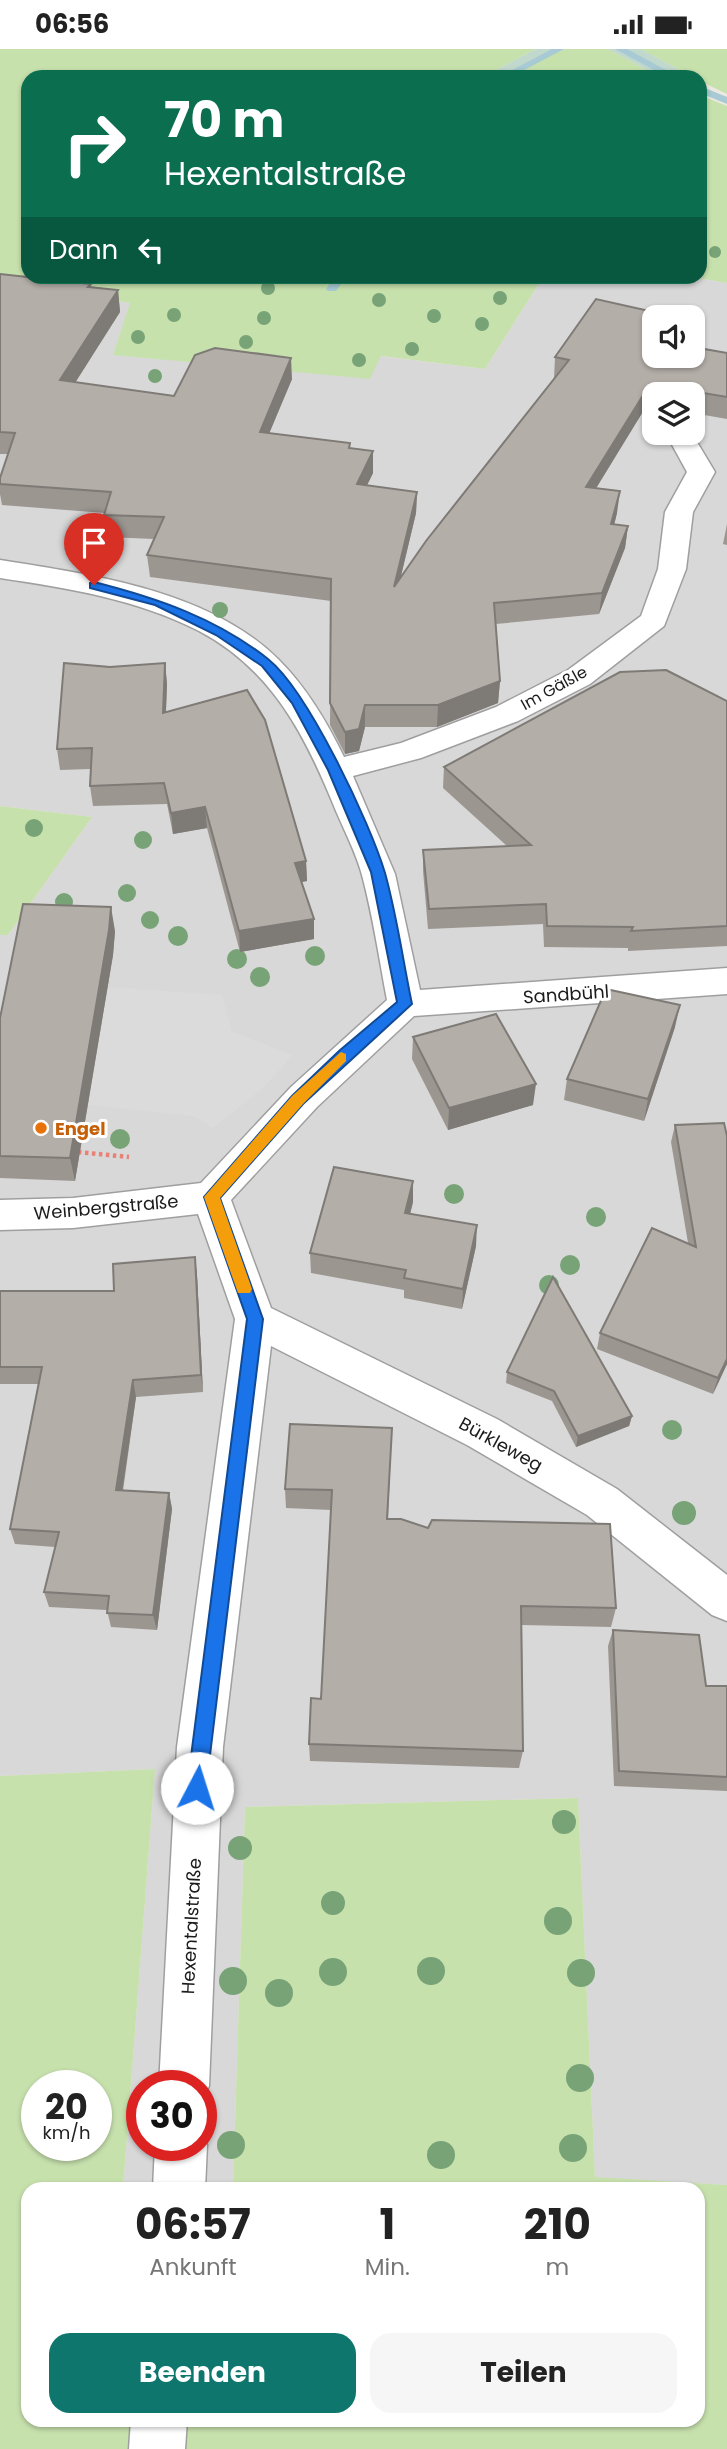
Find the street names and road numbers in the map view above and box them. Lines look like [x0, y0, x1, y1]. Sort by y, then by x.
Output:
street label: Im Gäßle [517, 660, 591, 716]
street label: Sandbühl [522, 979, 610, 1009]
street label: Weinbergstraße [33, 1188, 179, 1226]
street label: Bürkleweg [455, 1411, 547, 1477]
street label: Hexentalstraße [175, 1857, 207, 1995]

